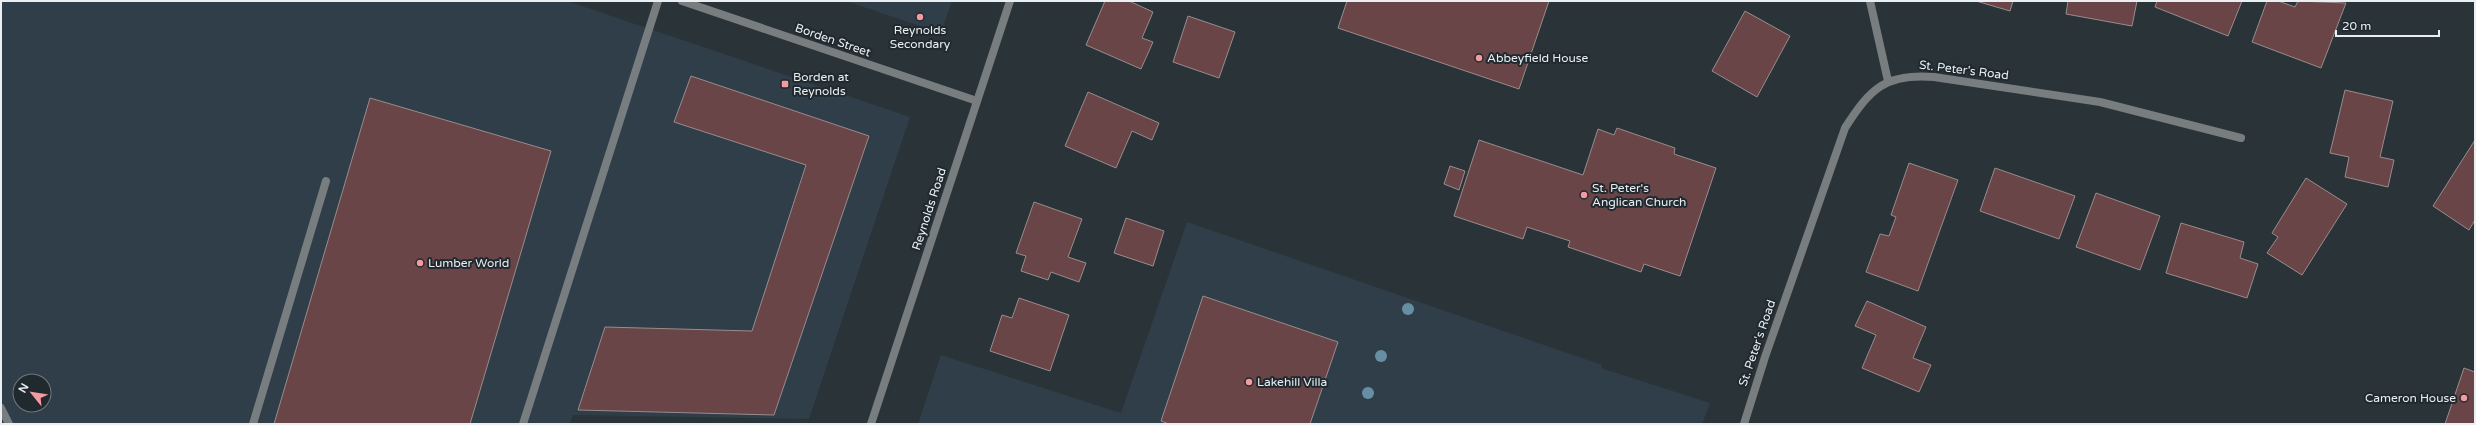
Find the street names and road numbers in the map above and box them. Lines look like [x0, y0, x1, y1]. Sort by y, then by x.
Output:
street label: Borden Street [793, 21, 873, 60]
street label: St. Peter's Road [1918, 58, 2010, 82]
street label: Reynolds Road [909, 166, 949, 252]
street label: St. Peter's Road [1736, 298, 1778, 388]

